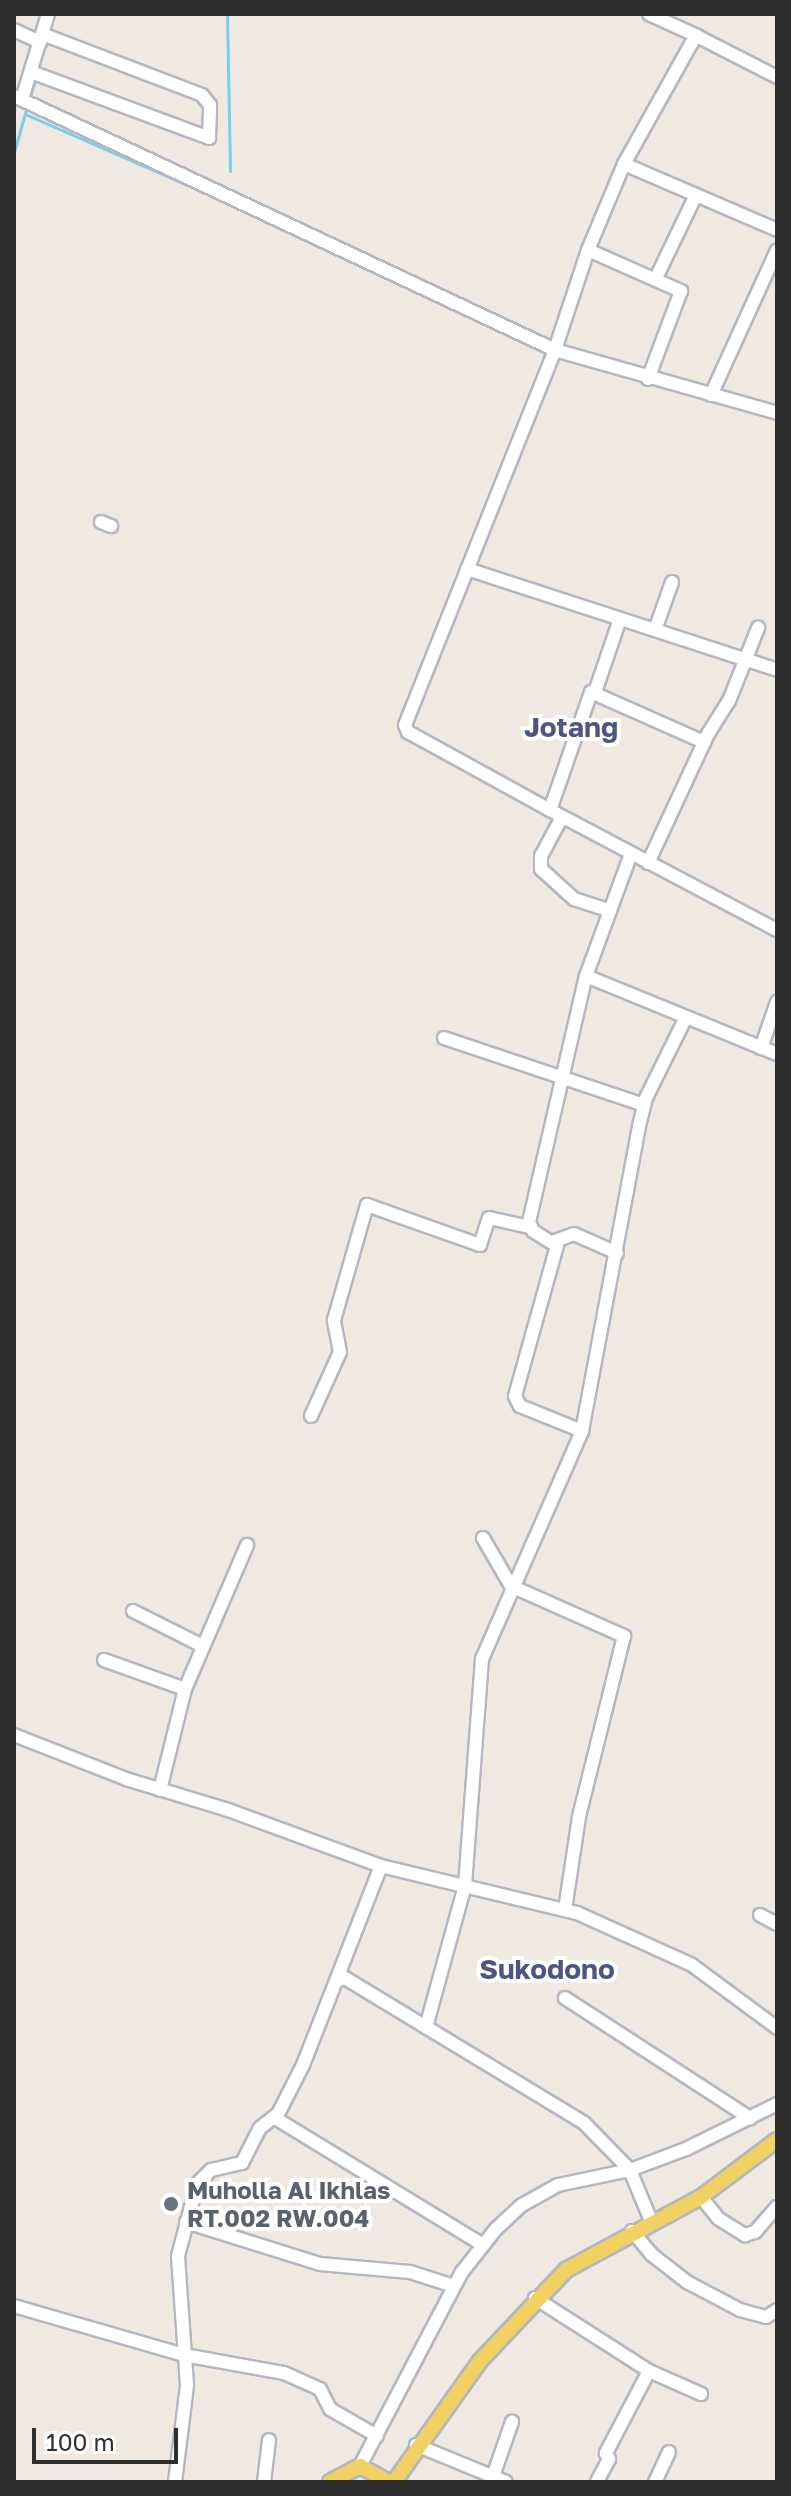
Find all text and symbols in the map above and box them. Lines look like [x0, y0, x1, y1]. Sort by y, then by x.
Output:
district label: Jotang [524, 710, 618, 744]
district label: Sukodono [479, 1952, 615, 1986]
place label: Muholla Al Ikhlas RT.002 RW.004 [187, 2176, 390, 2232]
marker: Muholla Al Ikhlas RT.002 RW.004 [162, 2195, 180, 2213]
scale bar [36, 2412, 182, 2462]
text: 100 m [46, 2427, 115, 2456]

